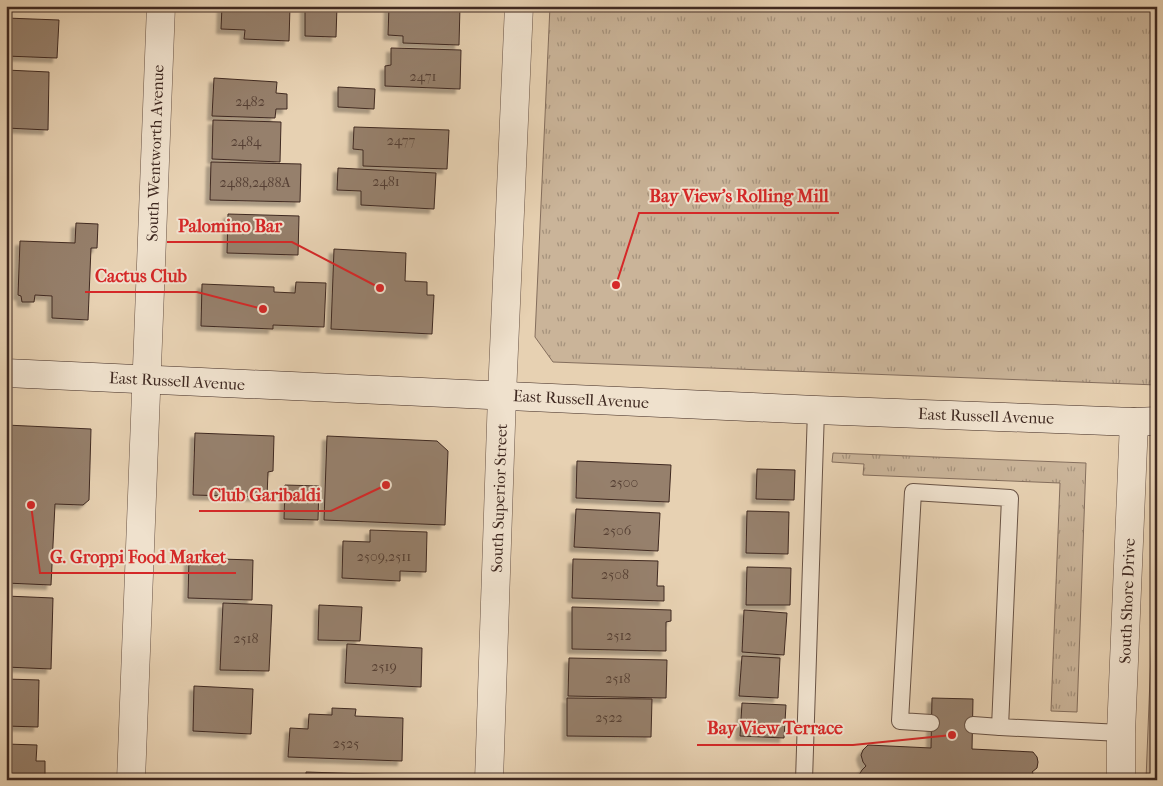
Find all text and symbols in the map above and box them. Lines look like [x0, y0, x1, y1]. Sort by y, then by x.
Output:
street label: South Wentworth Avenue [142, 64, 168, 242]
house number: 2471 [410, 68, 436, 85]
house number: 2482 [235, 93, 265, 110]
house number: 2477 [387, 132, 416, 149]
house number: 2484 [231, 133, 262, 150]
house number: 2481 [372, 173, 400, 190]
house number: 2488,2488A [219, 174, 291, 191]
callout: Bay View's Rolling Mill [639, 180, 839, 213]
text: Bay View's Rolling Mill [649, 186, 830, 207]
callout: Palomino Bar [167, 209, 292, 242]
text: Palomino Bar [178, 216, 282, 237]
callout: Cactus Club [85, 259, 197, 292]
text: Cactus Club [95, 266, 188, 287]
street label: East Russell Avenue [108, 368, 246, 394]
street label: East Russell Avenue [512, 386, 650, 412]
street label: East Russell Avenue [918, 404, 1054, 428]
street label: South Superior Street [487, 423, 511, 573]
house number: 2500 [610, 474, 638, 491]
callout: Club Garibaldi [199, 478, 331, 511]
text: Club Garibaldi [209, 485, 322, 506]
house number: 2506 [603, 522, 632, 539]
street label: South Shore Drive [1115, 538, 1139, 664]
callout: G. Groppi Food Market [40, 540, 236, 573]
text: G. Groppi Food Market [50, 547, 227, 568]
house number: 2509,2511 [357, 548, 411, 565]
house number: 2508 [601, 566, 629, 583]
house number: 2512 [606, 627, 632, 644]
house number: 2518 [233, 630, 259, 647]
house number: 2519 [371, 658, 397, 675]
house number: 2518 [605, 670, 631, 687]
house number: 2522 [595, 709, 623, 726]
callout: Bay View Terrace [697, 712, 853, 745]
text: Bay View Terrace [707, 718, 843, 739]
house number: 2525 [333, 735, 359, 752]

